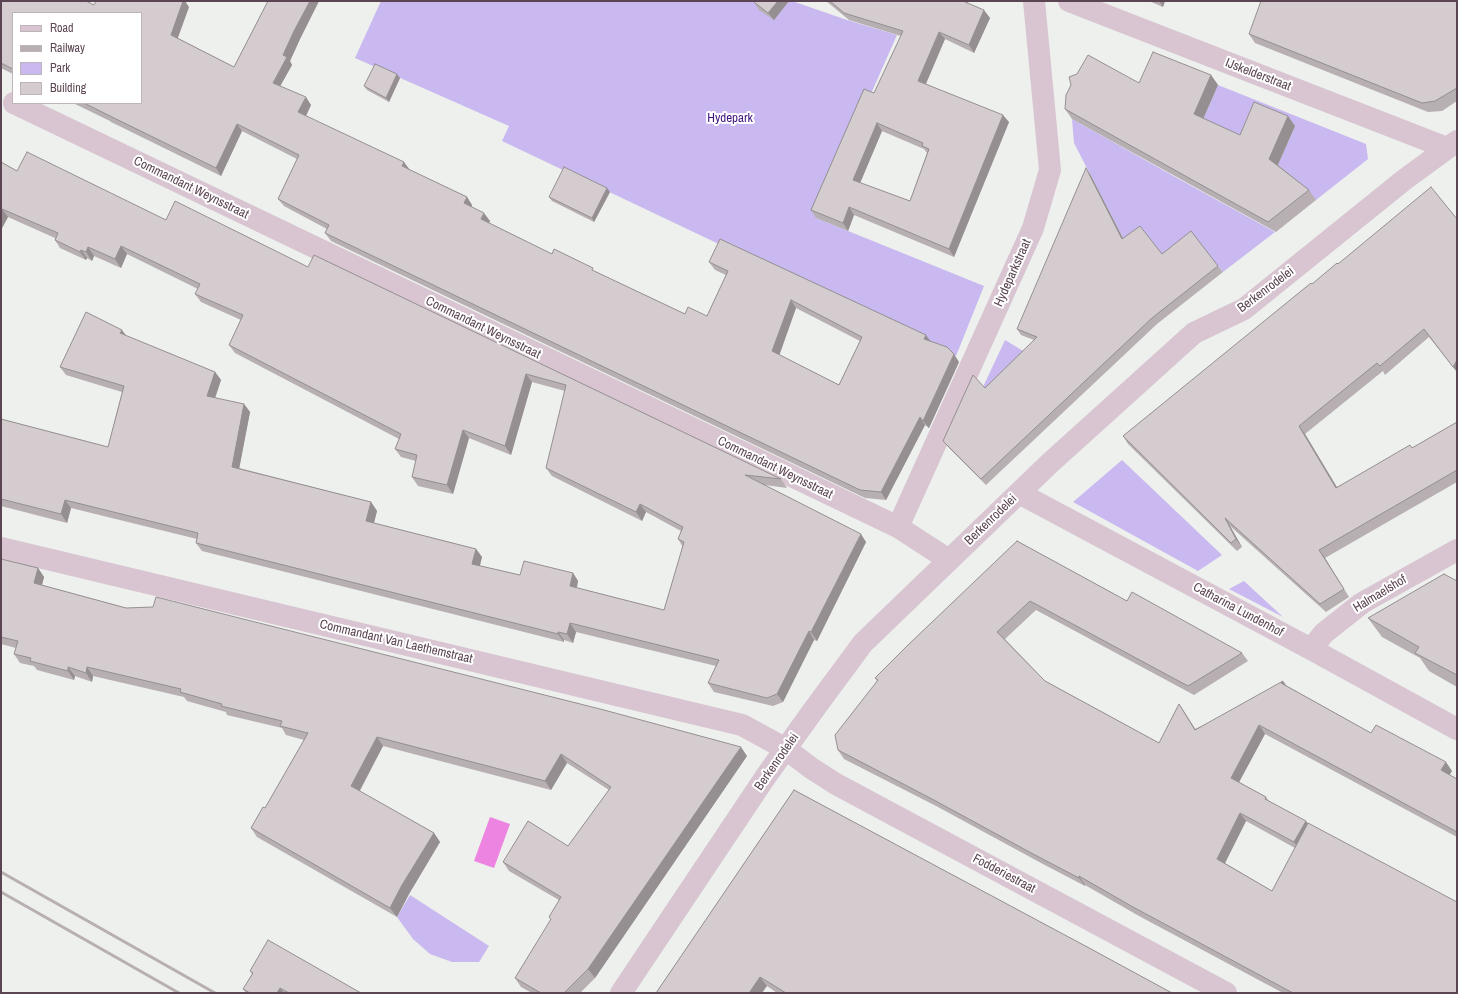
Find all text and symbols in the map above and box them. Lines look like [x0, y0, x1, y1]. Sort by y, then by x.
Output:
legend [12, 12, 142, 104]
text: Road [50, 20, 74, 36]
text: Railway [50, 40, 85, 56]
street label: IJskelderstraat [1223, 55, 1293, 95]
text: Park [50, 60, 70, 76]
text: Building [50, 80, 86, 96]
park label: Hydepark [707, 111, 753, 127]
street label: Commandant Weynsstraat [131, 153, 251, 223]
street label: Hydeparkstraat [991, 237, 1035, 309]
street label: Berkenrodelei [1235, 264, 1297, 316]
street label: Commandant Weynsstraat [423, 293, 543, 363]
street label: Commandant Weynsstraat [715, 433, 835, 503]
street label: Berkenrodelei [962, 491, 1020, 549]
street label: Halmaelshof [1351, 572, 1409, 616]
street label: Catharina Lundenhof [1190, 580, 1286, 640]
street label: Commandant Van Laethemstraat [318, 617, 474, 667]
street label: Berkenrodelei [752, 730, 802, 794]
street label: Fodderiestraat [970, 851, 1038, 897]

